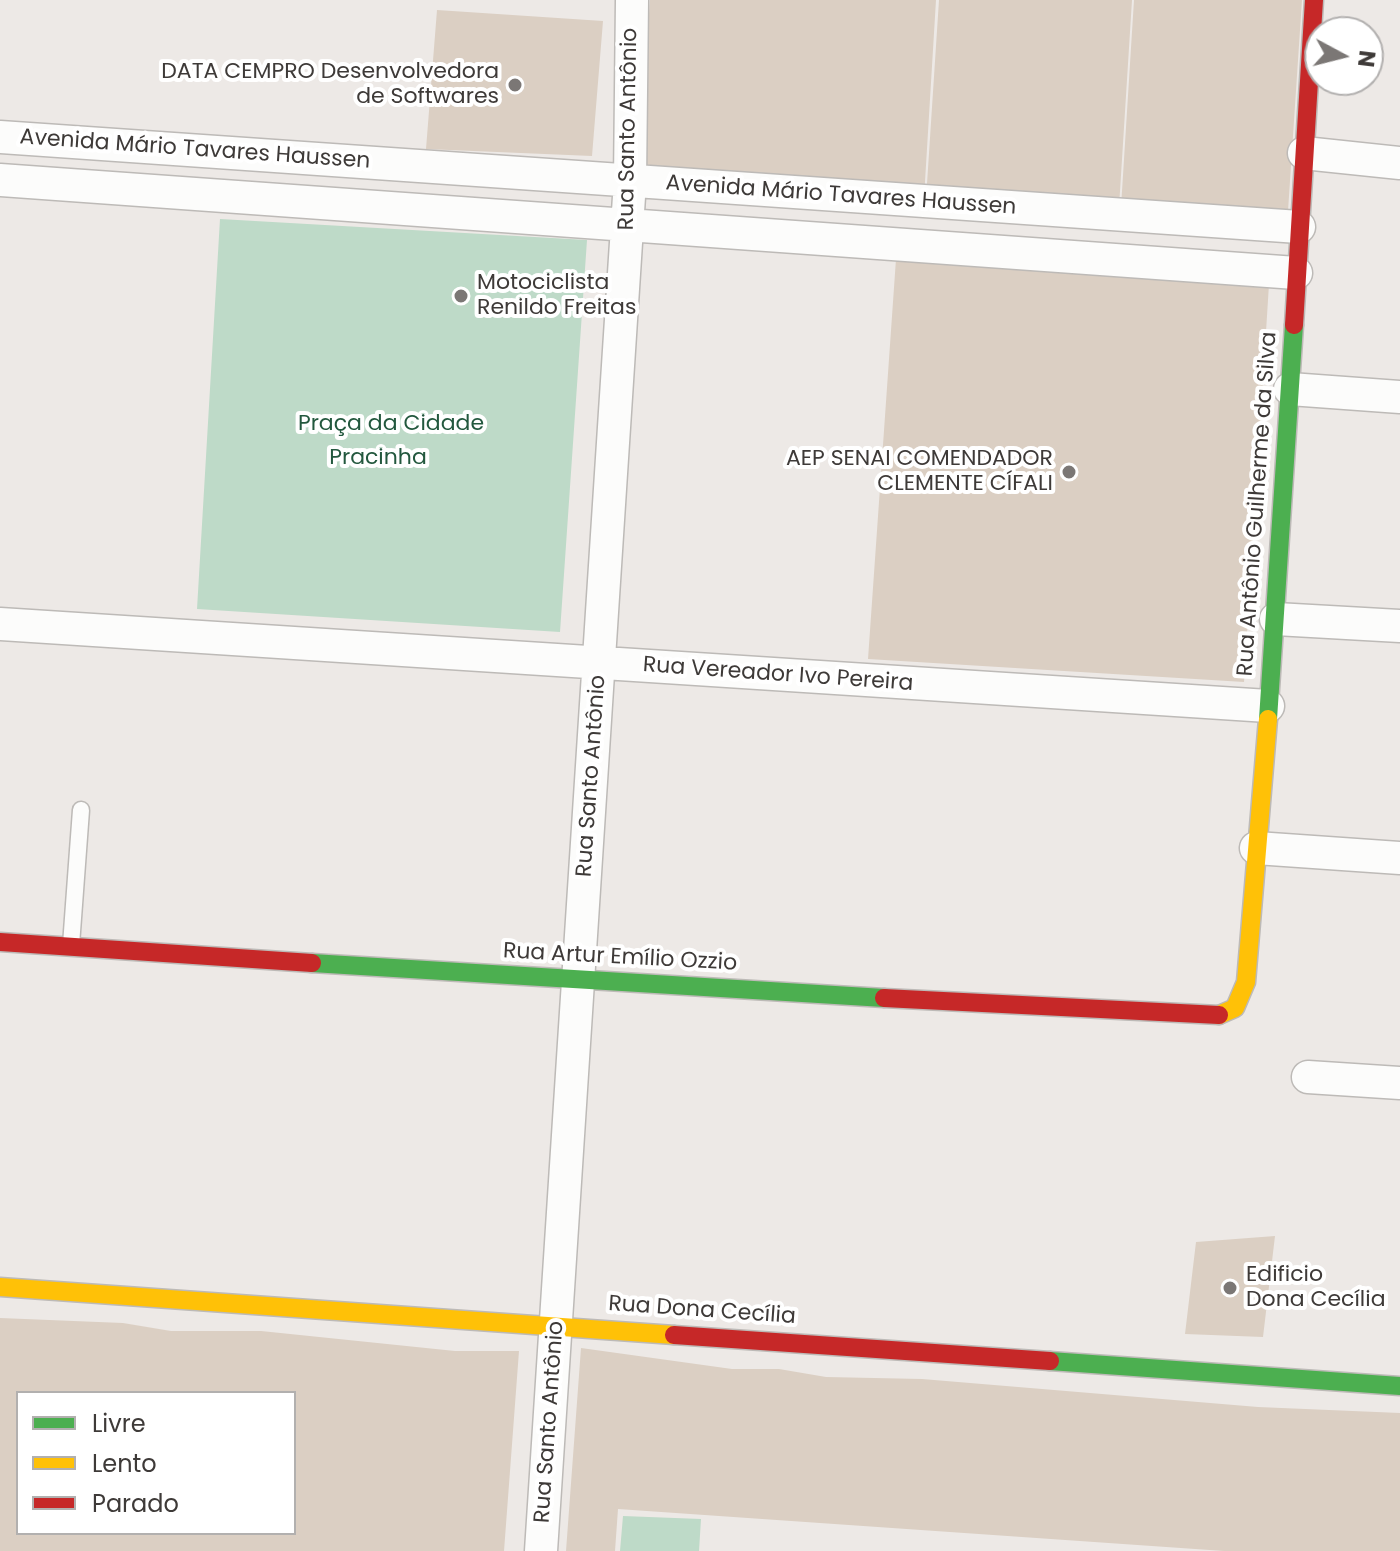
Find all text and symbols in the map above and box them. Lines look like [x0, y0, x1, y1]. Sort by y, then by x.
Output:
north arrow [1304, 16, 1384, 96]
street label: Rua Santo Antônio [614, 27, 644, 231]
text: N [1350, 49, 1383, 69]
place label: DATA CEMPRO Desenvolvedora de Softwares [161, 59, 499, 110]
marker: DATA CEMPRO Desenvolvedora de Softwares [506, 76, 524, 94]
street label: Avenida Mário Tavares Haussen [19, 125, 371, 175]
street label: Avenida Mário Tavares Haussen [665, 171, 1017, 221]
place label: Motociclista Renildo Freitas [477, 270, 636, 322]
marker: Motociclista Renildo Freitas [452, 287, 470, 305]
street label: Rua Antônio Guilherme da Silva [1233, 331, 1283, 677]
park label: Praça da Cidade [298, 411, 484, 437]
park label: Pracinha [329, 445, 427, 471]
place label: AEP SENAI COMENDADOR CLEMENTE CÍFALI [786, 446, 1053, 498]
marker: AEP SENAI COMENDADOR CLEMENTE CÍFALI [1060, 463, 1078, 481]
street label: Rua Vereador Ivo Pereira [642, 652, 914, 698]
street label: Rua Santo Antônio [572, 674, 612, 878]
street label: Rua Artur Emílio Ozzio [502, 939, 738, 977]
place label: Edificio Dona Cecília [1246, 1262, 1386, 1314]
marker: Edificio Dona Cecília [1221, 1279, 1239, 1297]
street label: Rua Dona Cecília [607, 1291, 797, 1331]
street label: Rua Santo Antônio [530, 1320, 570, 1524]
legend [16, 1391, 296, 1535]
text: Livre [92, 1407, 146, 1440]
text: Lento [92, 1447, 157, 1480]
text: Parado [92, 1487, 179, 1520]

